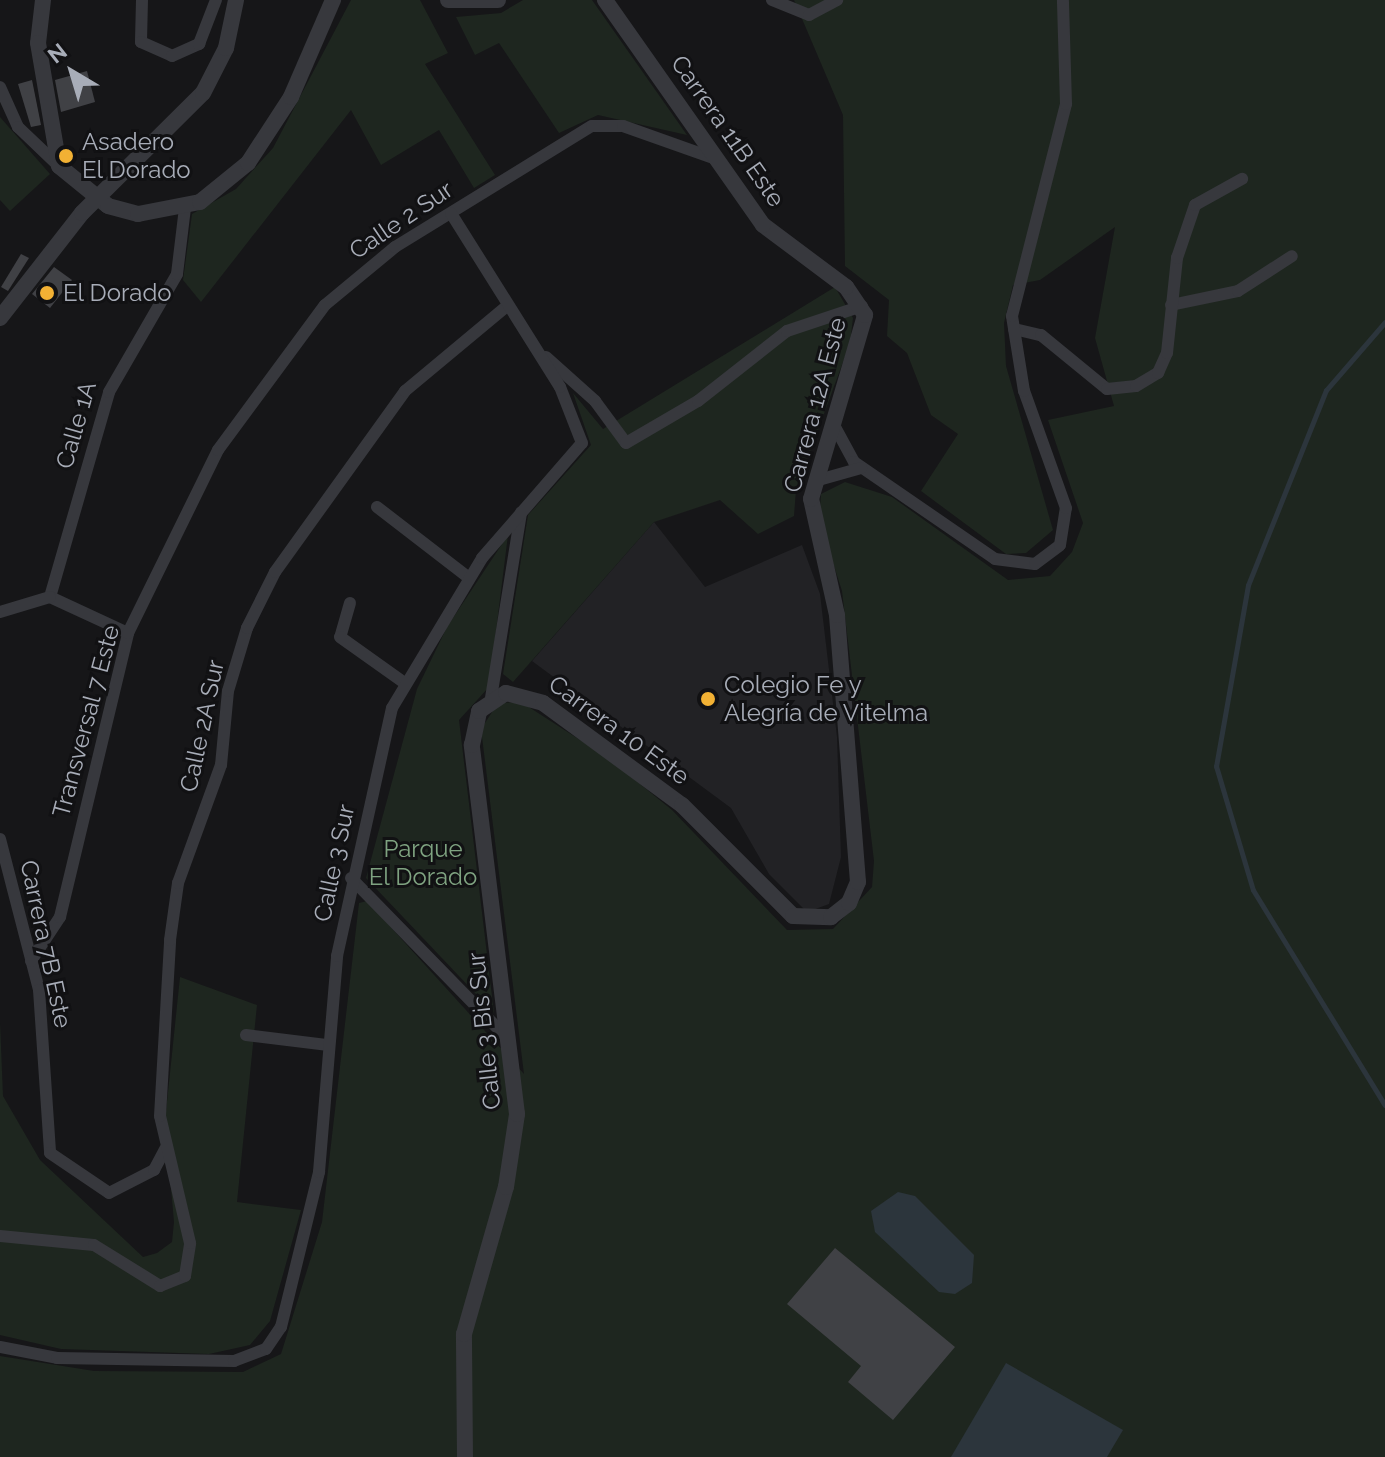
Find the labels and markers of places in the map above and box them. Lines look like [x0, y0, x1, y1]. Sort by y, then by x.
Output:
place label: Asadero El Dorado [82, 128, 191, 184]
marker: Asadero El Dorado [57, 147, 75, 165]
place label: El Dorado [63, 279, 172, 307]
marker: El Dorado [38, 284, 56, 302]
place label: Colegio Fe y Alegría de Vitelma [724, 671, 929, 727]
marker: Colegio Fe y Alegría de Vitelma [699, 690, 717, 708]

